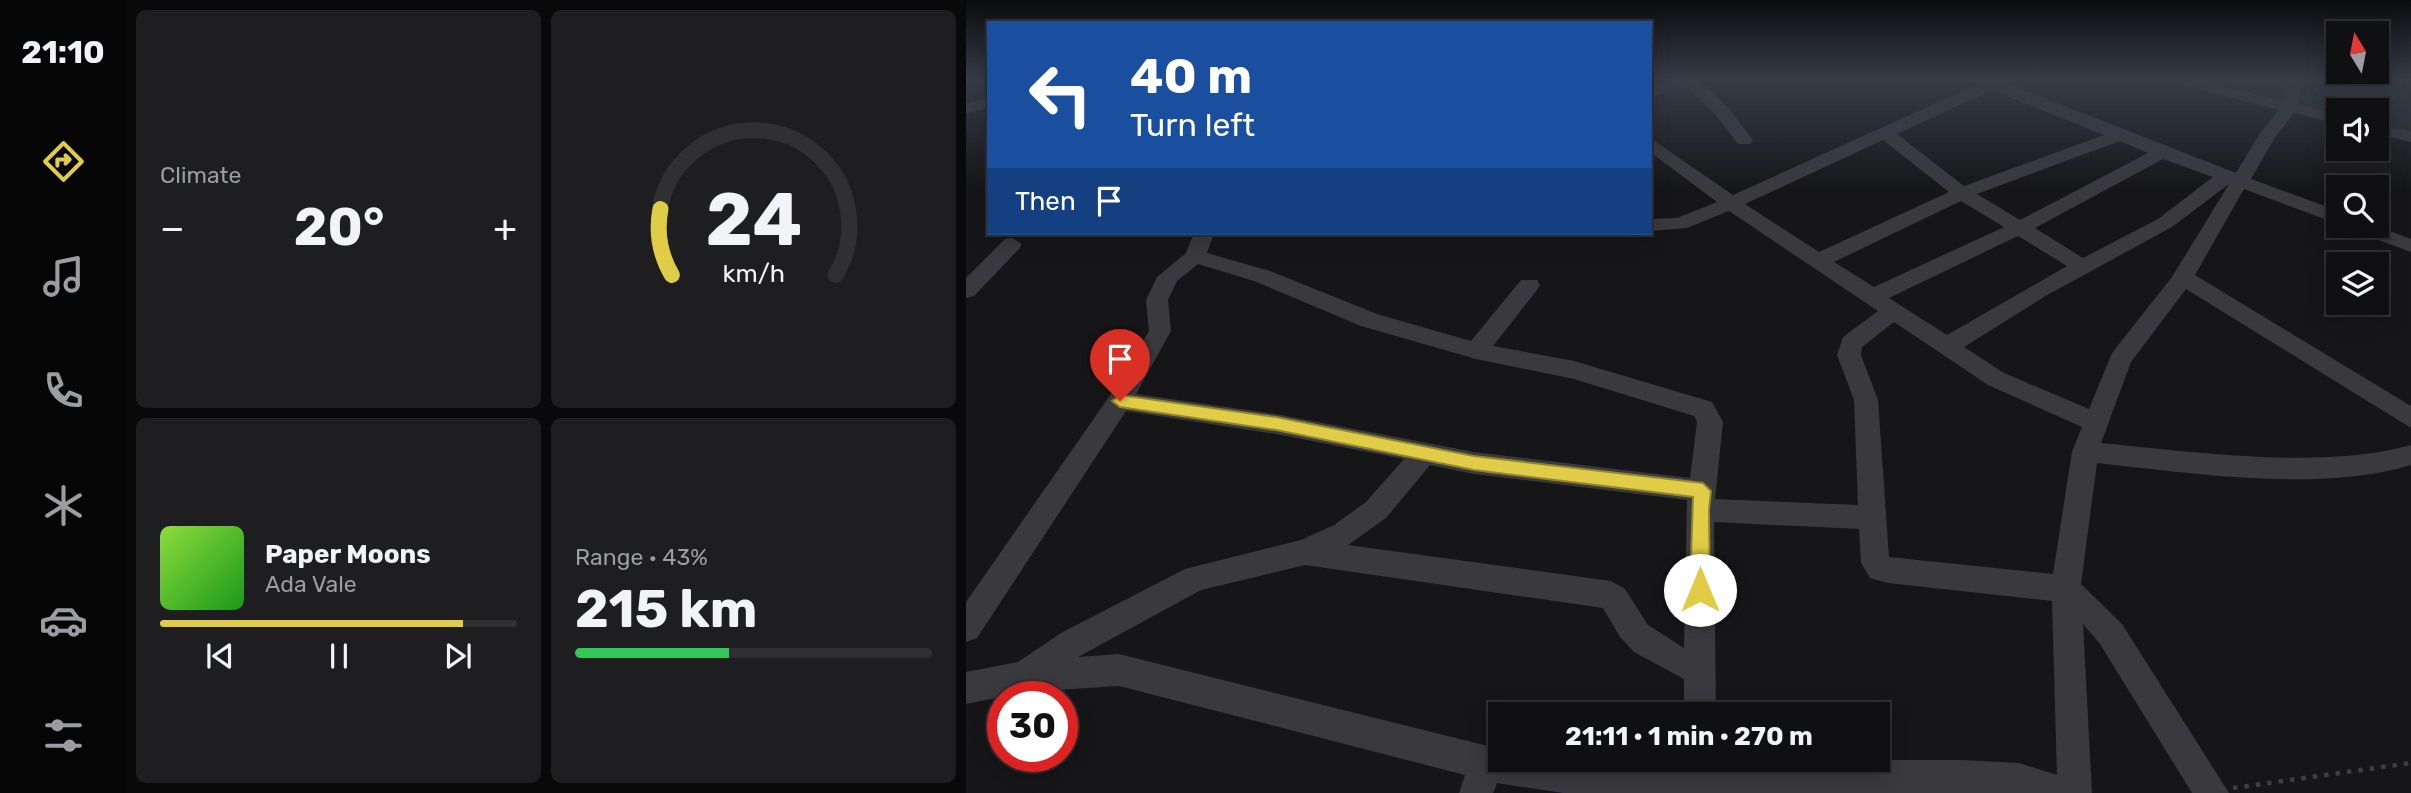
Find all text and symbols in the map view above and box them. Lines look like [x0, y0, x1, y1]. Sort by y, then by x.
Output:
north arrow [2326, 21, 2389, 84]
map controls [2326, 21, 2389, 315]
text: 21:10 [21, 33, 105, 71]
text: 40 m [1130, 47, 1252, 105]
icon: left [1015, 49, 1106, 140]
button: sound [2326, 98, 2389, 161]
text: Turn left [1130, 106, 1255, 144]
icon: directions [39, 137, 88, 186]
text: Climate [160, 161, 241, 189]
button: search [2326, 175, 2389, 238]
text: 24 [705, 177, 802, 263]
icon: arrive [1090, 182, 1128, 220]
text: Then [1015, 186, 1076, 217]
text: 20° [294, 196, 384, 258]
text: − [160, 205, 185, 251]
text: + [493, 205, 517, 251]
icon: music [39, 252, 88, 301]
button: layers [2326, 252, 2389, 315]
text: km/h [722, 259, 785, 288]
pin [1090, 329, 1150, 401]
icon: arrive [1101, 340, 1139, 378]
icon: phone [39, 366, 88, 415]
icon: climate [39, 481, 88, 530]
text: Paper Moons [265, 539, 431, 570]
text: Range · 43% [575, 543, 708, 571]
position arrow [1663, 553, 1737, 627]
text: Ada Vale [265, 570, 357, 598]
text: 215 km [575, 578, 757, 640]
icon: car [39, 596, 88, 645]
icon: previous [201, 637, 239, 675]
icon: pause [320, 637, 358, 675]
icon: next [439, 637, 477, 675]
speed limit sign: 30 [987, 681, 1078, 772]
icon: filters [39, 711, 88, 760]
text: 21:11 · 1 min · 270 m [1565, 721, 1813, 752]

